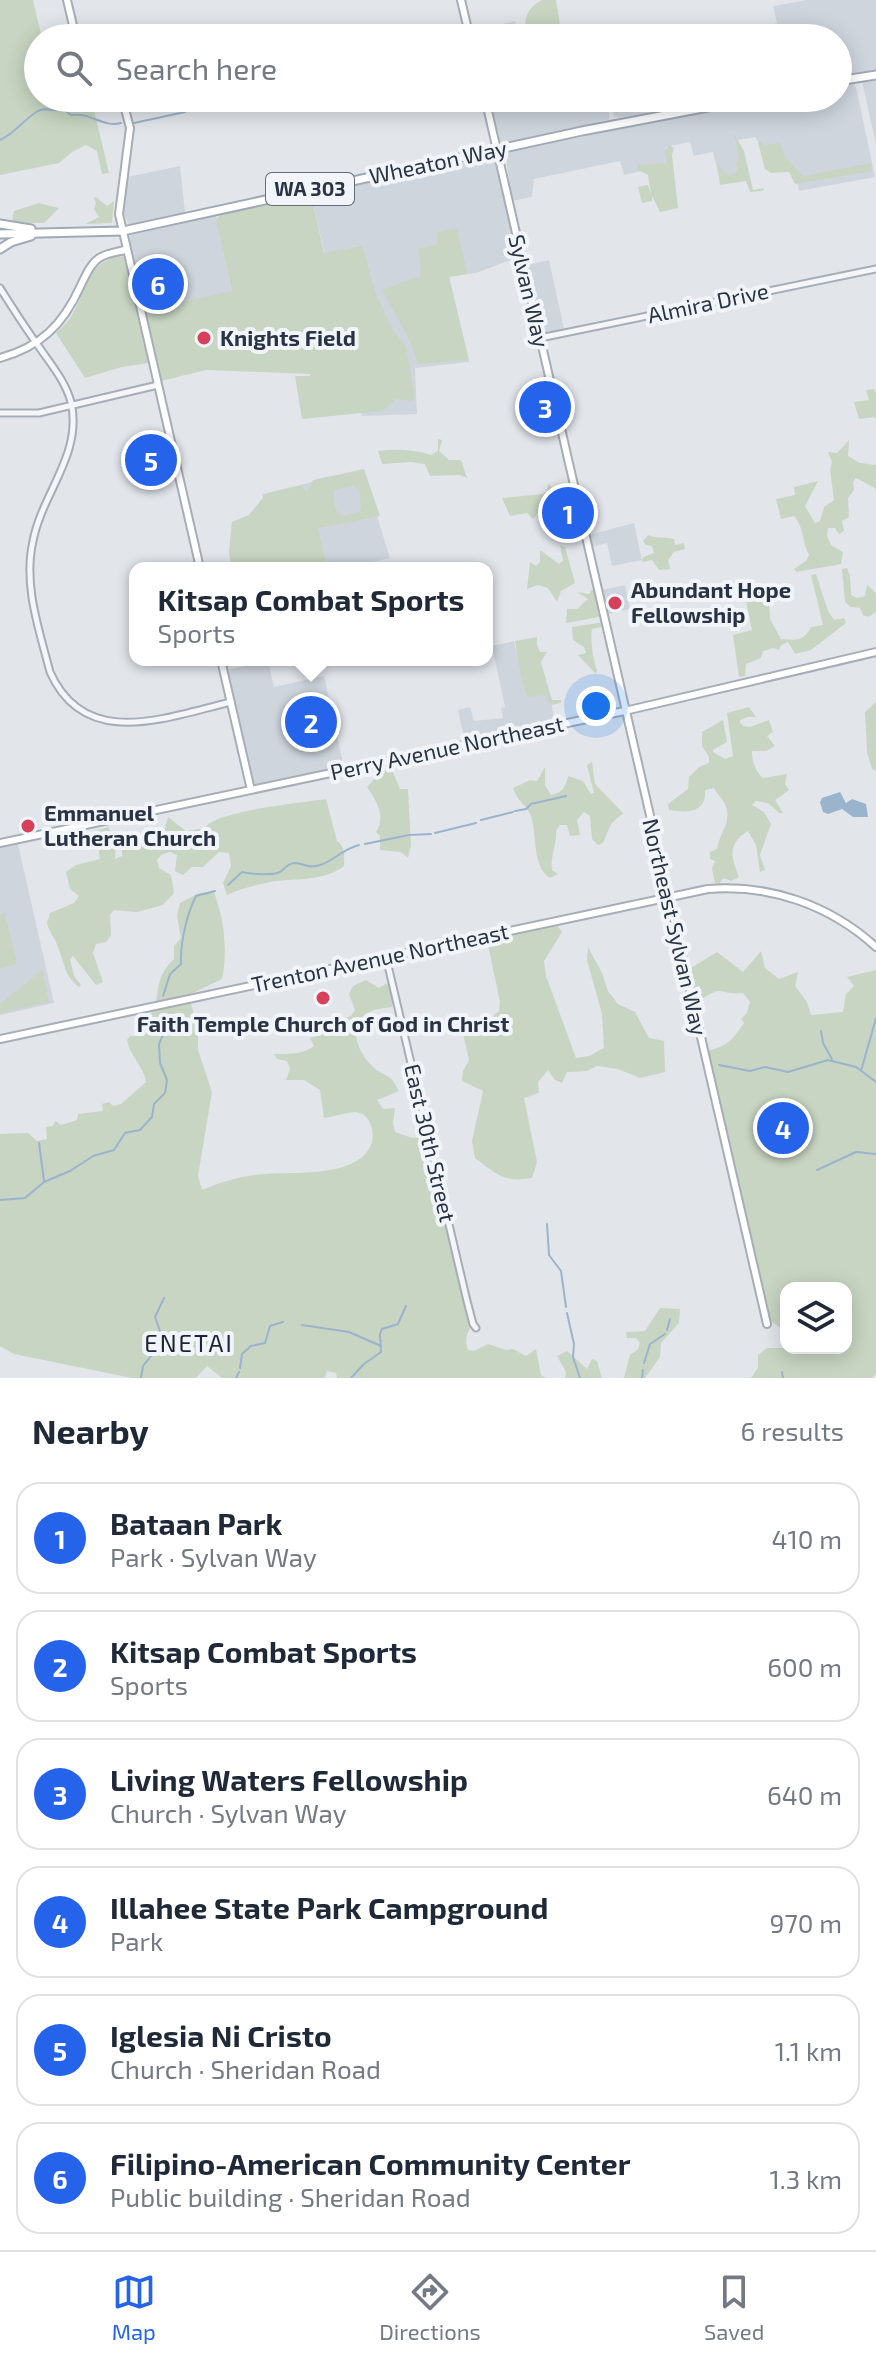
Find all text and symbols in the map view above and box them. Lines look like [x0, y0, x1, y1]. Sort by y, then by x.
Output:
search box [24, 24, 852, 112]
icon: search [52, 46, 96, 90]
text: Search here [116, 50, 277, 86]
street label: Wheaton Way [367, 134, 509, 188]
road number: WA 303 [266, 173, 354, 205]
street label: Sylvan Way [504, 232, 556, 350]
pin: 6 [132, 254, 184, 314]
street label: Almira Drive [645, 277, 771, 328]
place label: Knights Field [220, 324, 356, 350]
marker: Knights Field [195, 329, 213, 347]
pin: 3 [519, 377, 571, 437]
pin: 5 [125, 430, 177, 490]
pin: 1 [542, 483, 594, 543]
popup [129, 562, 493, 666]
place label: Abundant Hope Fellowship [631, 576, 791, 627]
text: Kitsap Combat Sports [158, 581, 464, 617]
marker: Abundant Hope Fellowship [606, 594, 624, 612]
text: Sports [158, 617, 236, 648]
your location [576, 686, 616, 726]
pin: 2 [285, 692, 337, 752]
street label: Perry Avenue Northeast [328, 710, 566, 784]
place label: Emmanuel Lutheran Church [44, 799, 216, 850]
street label: Northeast Sylvan Way [638, 816, 714, 1038]
marker: Emmanuel Lutheran Church [19, 817, 37, 835]
street label: Trenton Avenue Northeast [249, 917, 511, 997]
marker: Faith Temple Church of God in Christ [314, 989, 332, 1007]
place label: Faith Temple Church of God in Christ [137, 1010, 509, 1036]
street label: East 30th Street [400, 1061, 462, 1224]
pin: 4 [757, 1098, 809, 1158]
map controls [780, 1282, 852, 1354]
button: layers [780, 1282, 852, 1354]
district label: ENETAI [144, 1328, 234, 1357]
text: Nearby [32, 1410, 149, 1451]
text: 6 results [741, 1415, 844, 1446]
text: Bataan Park [110, 1505, 282, 1541]
text: 1 [54, 1523, 66, 1554]
text: 410 m [771, 1523, 842, 1554]
text: Park · Sylvan Way [110, 1541, 317, 1572]
text: Kitsap Combat Sports [110, 1633, 417, 1669]
text: 2 [52, 1651, 68, 1682]
text: 600 m [767, 1651, 842, 1682]
text: Sports [110, 1669, 188, 1700]
text: Living Waters Fellowship [110, 1761, 468, 1797]
text: 3 [53, 1779, 67, 1810]
text: 640 m [767, 1779, 842, 1810]
text: Church · Sylvan Way [110, 1797, 347, 1828]
text: Illahee State Park Campground [110, 1889, 548, 1925]
text: 4 [52, 1907, 68, 1938]
text: 970 m [770, 1907, 842, 1938]
text: Park [110, 1925, 163, 1956]
text: Iglesia Ni Cristo [110, 2017, 332, 2053]
text: 5 [53, 2035, 67, 2066]
text: 1.1 km [775, 2035, 842, 2066]
text: Church · Sheridan Road [110, 2053, 381, 2084]
text: Filipino-American Community Center [110, 2145, 630, 2181]
text: 6 [52, 2163, 68, 2194]
text: 1.3 km [769, 2163, 842, 2194]
text: Public building · Sheridan Road [110, 2181, 471, 2212]
tab: Map [112, 2270, 156, 2344]
tab: Directions [379, 2270, 481, 2344]
tab: Saved [704, 2270, 764, 2344]

